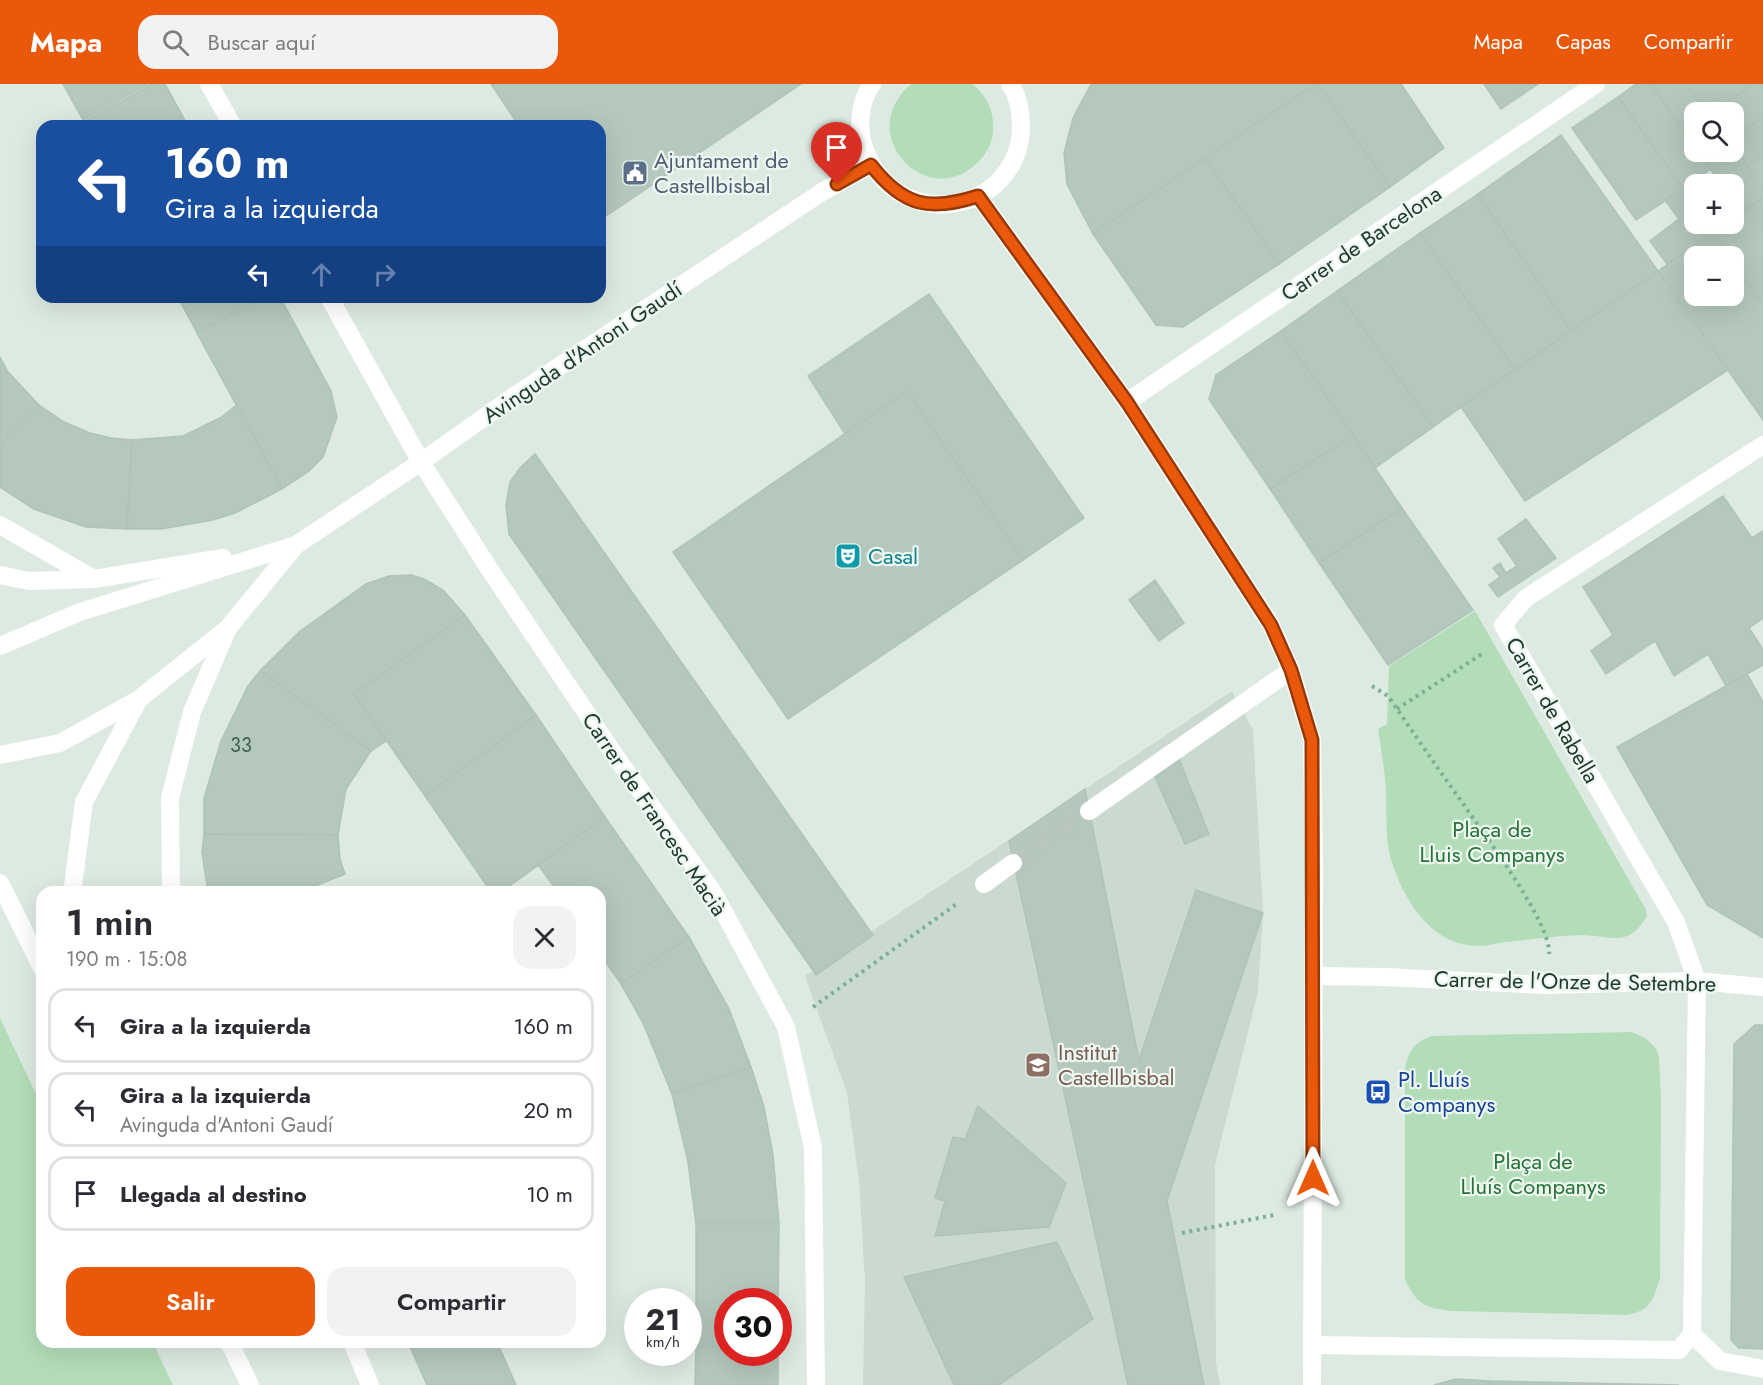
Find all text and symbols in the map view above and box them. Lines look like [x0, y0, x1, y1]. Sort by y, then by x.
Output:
search box [138, 15, 558, 69]
text: Mapa [30, 22, 102, 63]
icon: search [159, 26, 192, 59]
text: Buscar aquí [207, 26, 316, 58]
text: Mapa [1474, 27, 1523, 57]
text: Capas [1556, 27, 1611, 57]
text: Compartir [1644, 27, 1733, 57]
map controls [1684, 102, 1744, 306]
button: search [1684, 102, 1744, 162]
pin [811, 122, 862, 184]
icon: arrive [820, 131, 853, 164]
text: 160 m [165, 133, 289, 194]
icon: left [66, 144, 144, 222]
place label: Ajuntament de Castellbisbal [654, 144, 789, 201]
public building icon: Ajuntament de Castellbisbal [620, 158, 650, 188]
button: + [1684, 174, 1744, 234]
street label: Carrer de Barcelona [1274, 177, 1448, 309]
text: Gira a la izquierda [165, 189, 379, 228]
button: − [1684, 246, 1744, 306]
icon: left [242, 258, 275, 291]
icon: ahead [305, 258, 338, 291]
icon: right [368, 258, 401, 291]
street label: Avinguda d'Antoni Gaudí [476, 272, 689, 431]
place label: Casal [868, 540, 918, 572]
theatre icon: Casal [833, 541, 863, 571]
street label: Carrer de Rabella [1498, 631, 1608, 789]
street label: Carrer de Francesc Macià [575, 706, 735, 922]
house number: 33 [230, 731, 252, 760]
park label: Plaça de Lluis Companys [1419, 813, 1565, 870]
text: 1 min [66, 896, 153, 948]
button: close [513, 906, 576, 969]
text: 190 m · 15:08 [66, 945, 187, 974]
street label: Carrer de l'Onze de Setembre [1434, 963, 1716, 999]
icon: left [69, 1009, 102, 1042]
text: Gira a la izquierda [120, 1010, 311, 1042]
text: 160 m [513, 1010, 573, 1042]
place label: Institut Castellbisbal [1058, 1036, 1175, 1093]
school or university icon: Institut Castellbisbal [1023, 1050, 1053, 1080]
place label: Pl. Lluís Companys [1398, 1063, 1495, 1120]
bus stop icon: Pl. Lluís Companys [1363, 1077, 1393, 1107]
text: Gira a la izquierda [120, 1079, 311, 1111]
icon: left [69, 1093, 102, 1126]
text: 20 m [524, 1094, 573, 1126]
text: Avinguda d'Antoni Gaudí [120, 1111, 333, 1140]
park label: Plaça de Lluís Companys [1460, 1145, 1606, 1202]
position arrow [1281, 1146, 1345, 1210]
icon: arrive [69, 1177, 102, 1210]
text: Llegada al destino [120, 1178, 307, 1210]
text: 10 m [526, 1178, 573, 1210]
button: Salir [66, 1267, 315, 1336]
button: Compartir [327, 1267, 576, 1336]
speed limit sign: 30 [714, 1288, 792, 1366]
text: 21 [646, 1298, 680, 1341]
text: km/h [646, 1331, 680, 1353]

